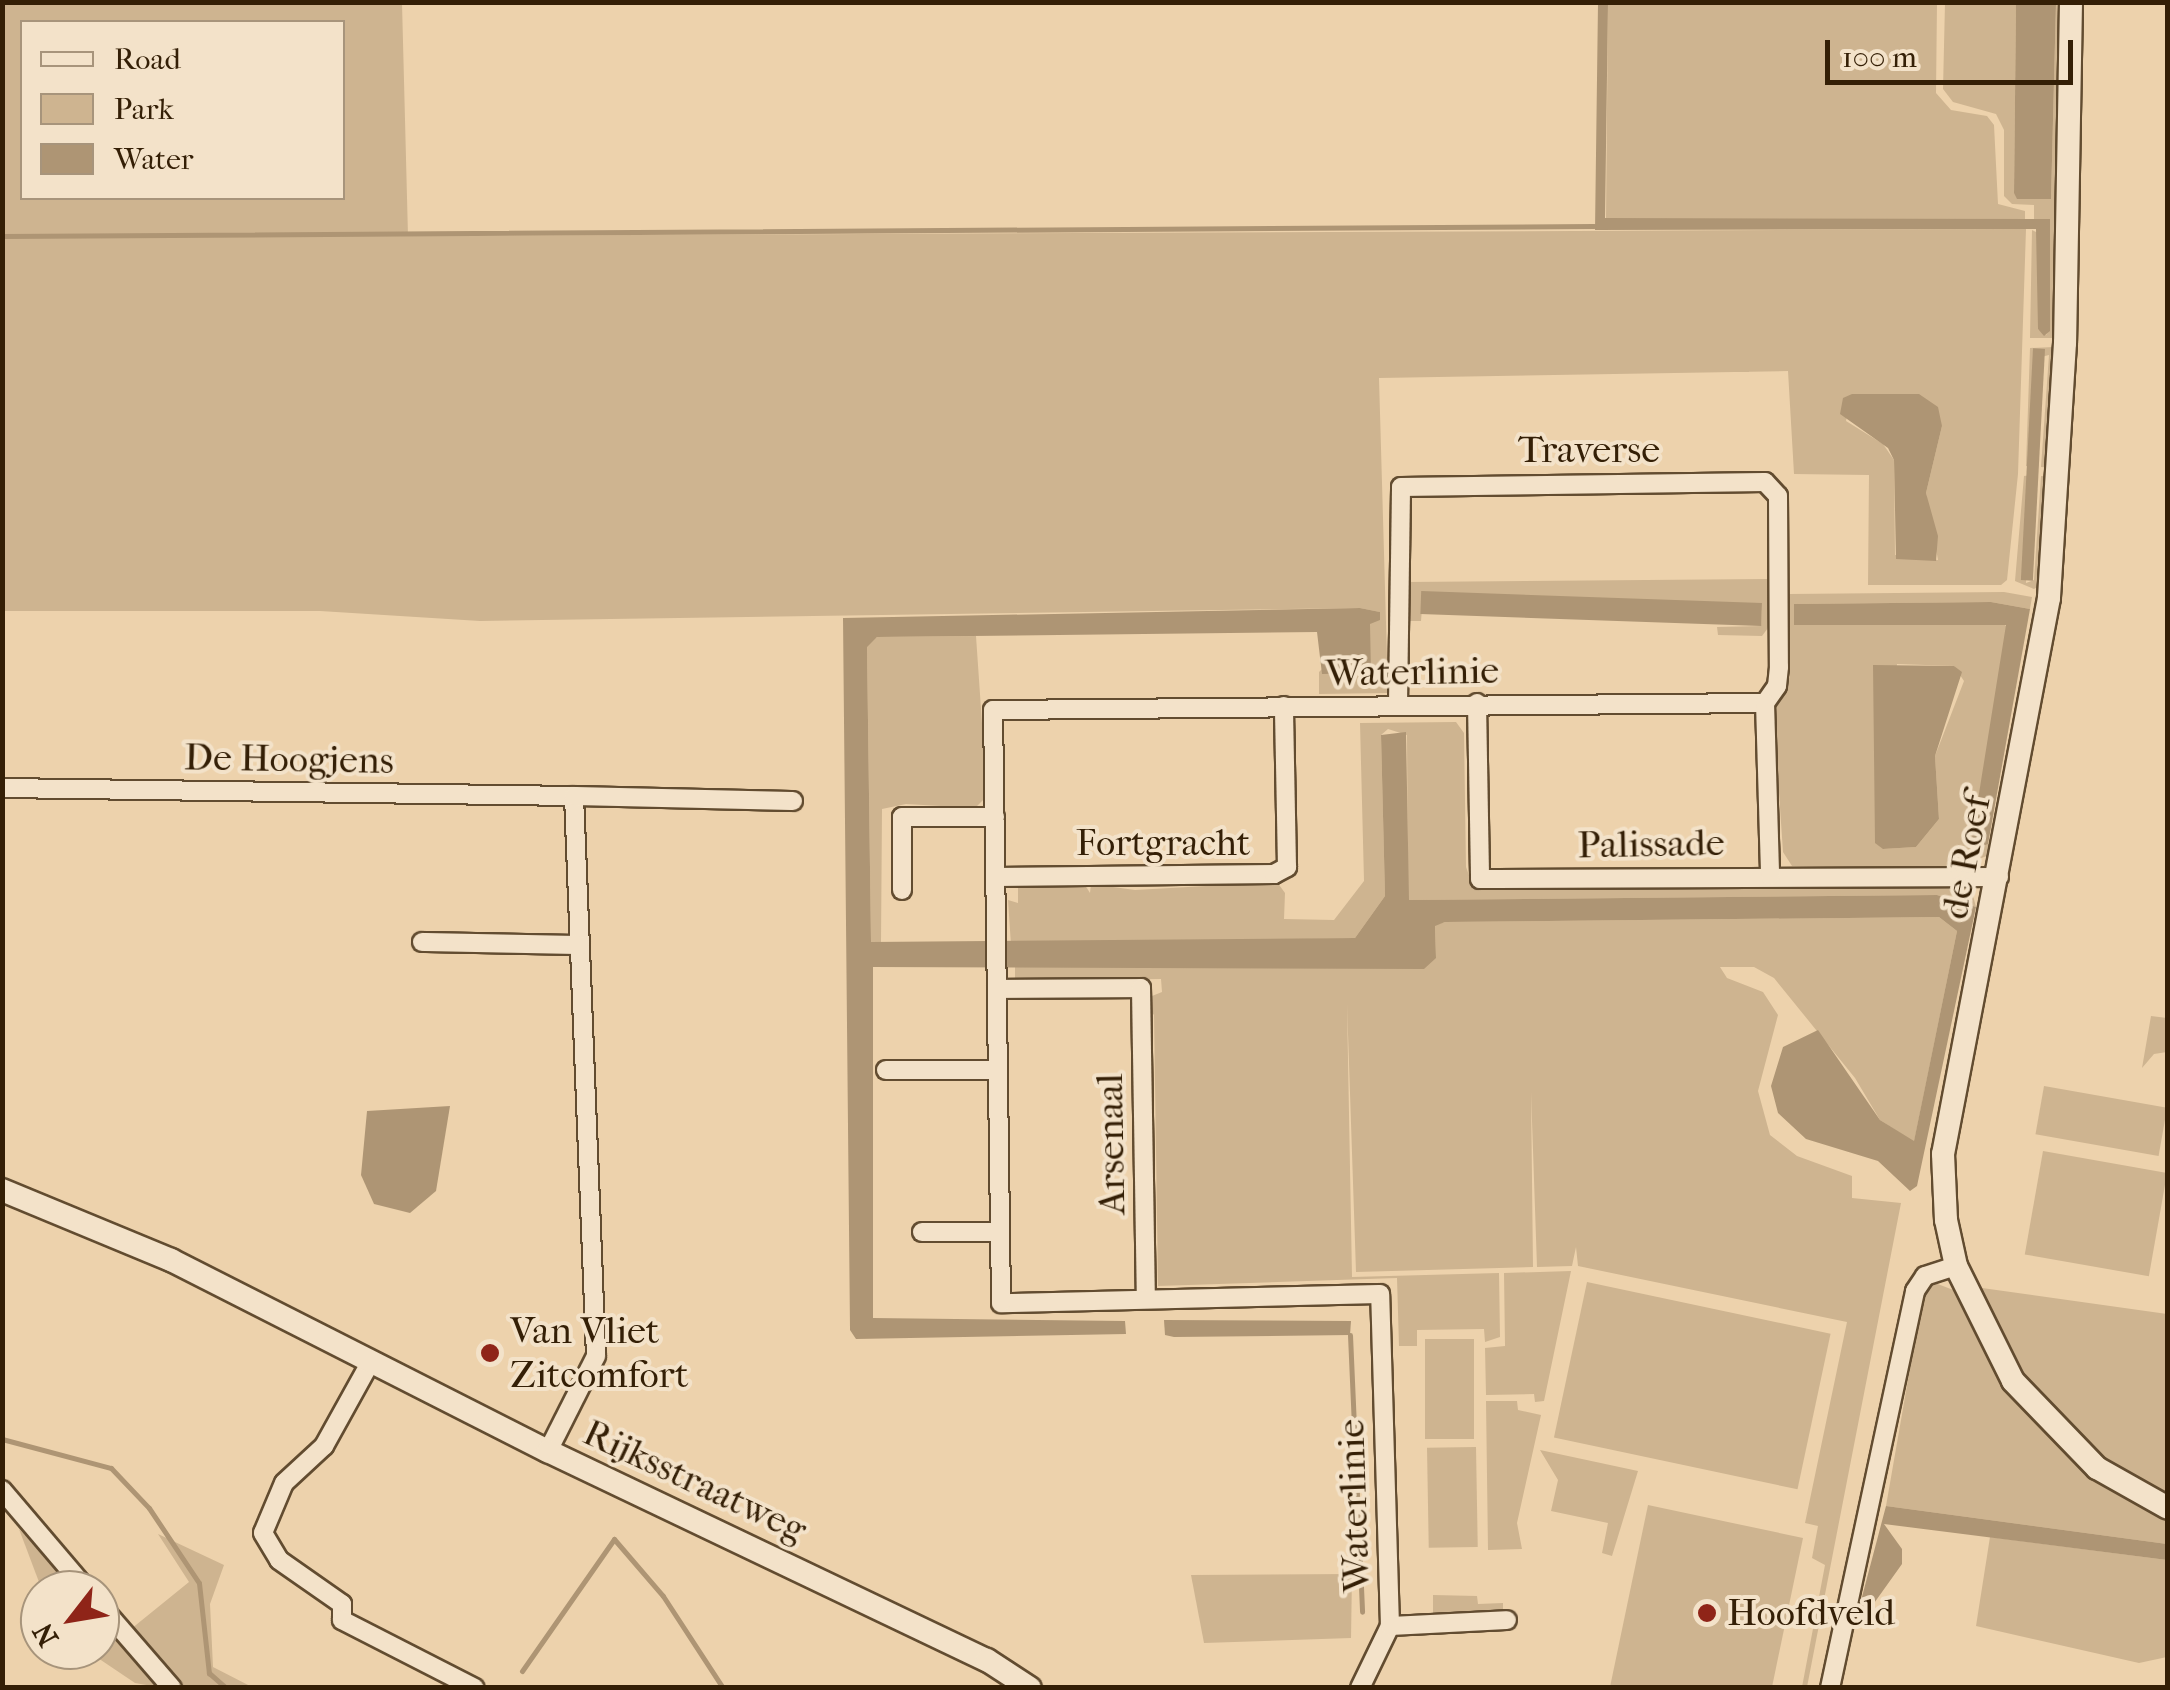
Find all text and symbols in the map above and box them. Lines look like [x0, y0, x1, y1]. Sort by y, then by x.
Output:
legend [20, 20, 345, 200]
scale bar [1830, 20, 2078, 82]
text: 100 m [1842, 40, 1917, 75]
text: Road [114, 42, 181, 77]
text: Park [114, 92, 174, 127]
text: Water [114, 142, 194, 177]
street label: Traverse [1518, 427, 1660, 473]
street label: Waterlinie [1325, 648, 1499, 696]
street label: De Hoogjens [184, 734, 394, 784]
street label: de Roef [1932, 791, 2000, 923]
street label: Fortgracht [1076, 820, 1250, 866]
street label: Palissade [1577, 820, 1725, 868]
street label: Arsenaal [1087, 1073, 1135, 1215]
place label: Van Vliet Zitcomfort [510, 1308, 688, 1398]
marker: Van Vliet Zitcomfort [479, 1342, 501, 1364]
street label: Rijksstraatweg [576, 1409, 814, 1553]
street label: Waterlinie [1328, 1418, 1380, 1594]
north arrow [20, 1570, 120, 1670]
place label: Hoofdveld [1727, 1590, 1895, 1636]
marker: Hoofdveld [1696, 1602, 1718, 1624]
text: N [26, 1617, 65, 1652]

